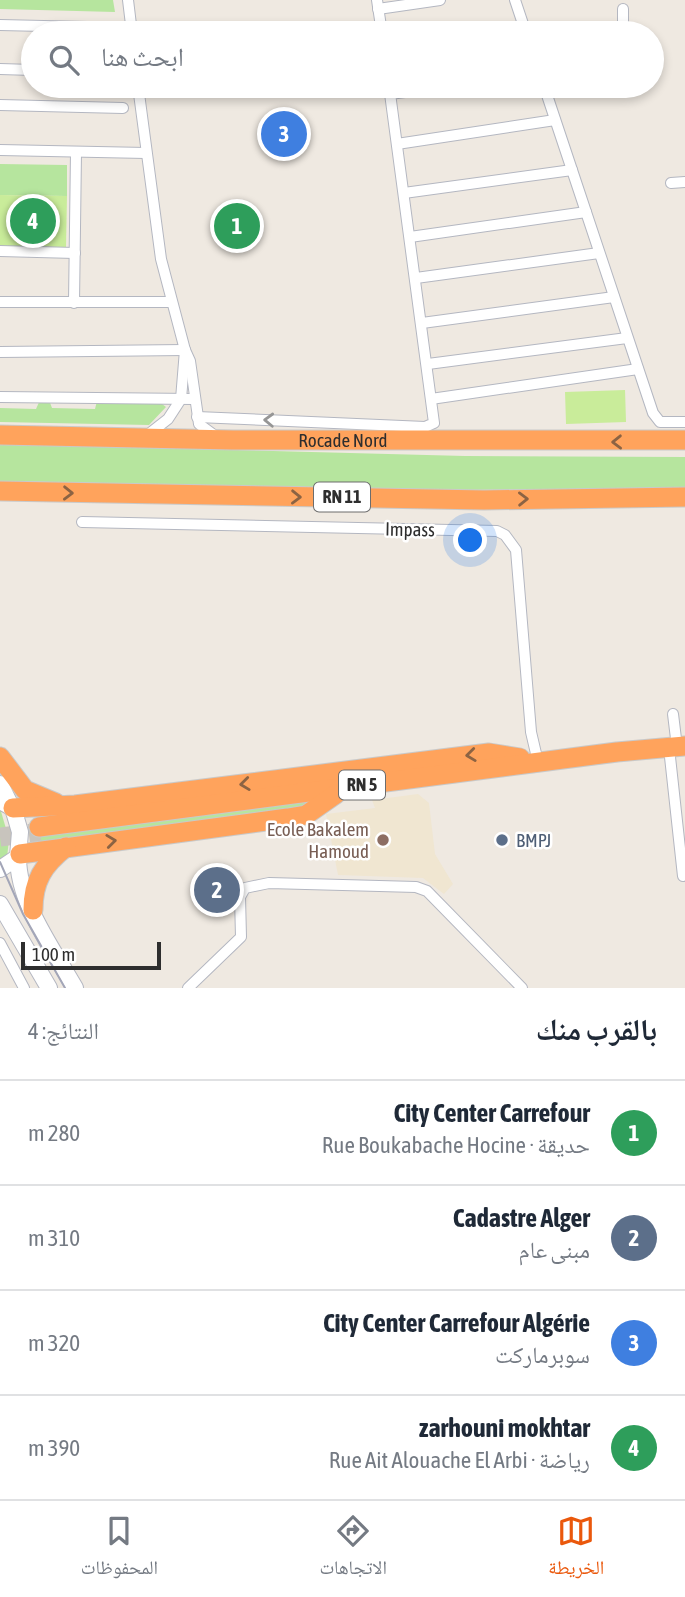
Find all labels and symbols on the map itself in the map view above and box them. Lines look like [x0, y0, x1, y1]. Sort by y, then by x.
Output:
pin: 3 [261, 108, 307, 160]
pin: 4 [10, 195, 56, 247]
pin: 1 [214, 200, 260, 252]
one-way arrow [263, 413, 274, 428]
street label: Rocade Nord [298, 429, 388, 451]
one-way arrow [611, 434, 622, 450]
road number: RN 11 [314, 482, 370, 512]
one-way arrow [63, 485, 74, 500]
one-way arrow [291, 489, 301, 505]
one-way arrow [518, 491, 529, 507]
street label: Impass [385, 518, 435, 540]
your location [453, 523, 487, 557]
one-way arrow [465, 748, 476, 763]
road number: RN 5 [339, 770, 385, 800]
one-way arrow [239, 776, 251, 791]
place label: Ecole Bakalem Hamoud [267, 818, 369, 862]
place label: BMPJ [516, 829, 551, 851]
marker: Ecole Bakalem Hamoud [375, 832, 391, 848]
marker: BMPJ [494, 832, 510, 848]
one-way arrow [106, 833, 117, 848]
pin: 2 [194, 864, 240, 916]
scale bar [21, 939, 161, 971]

